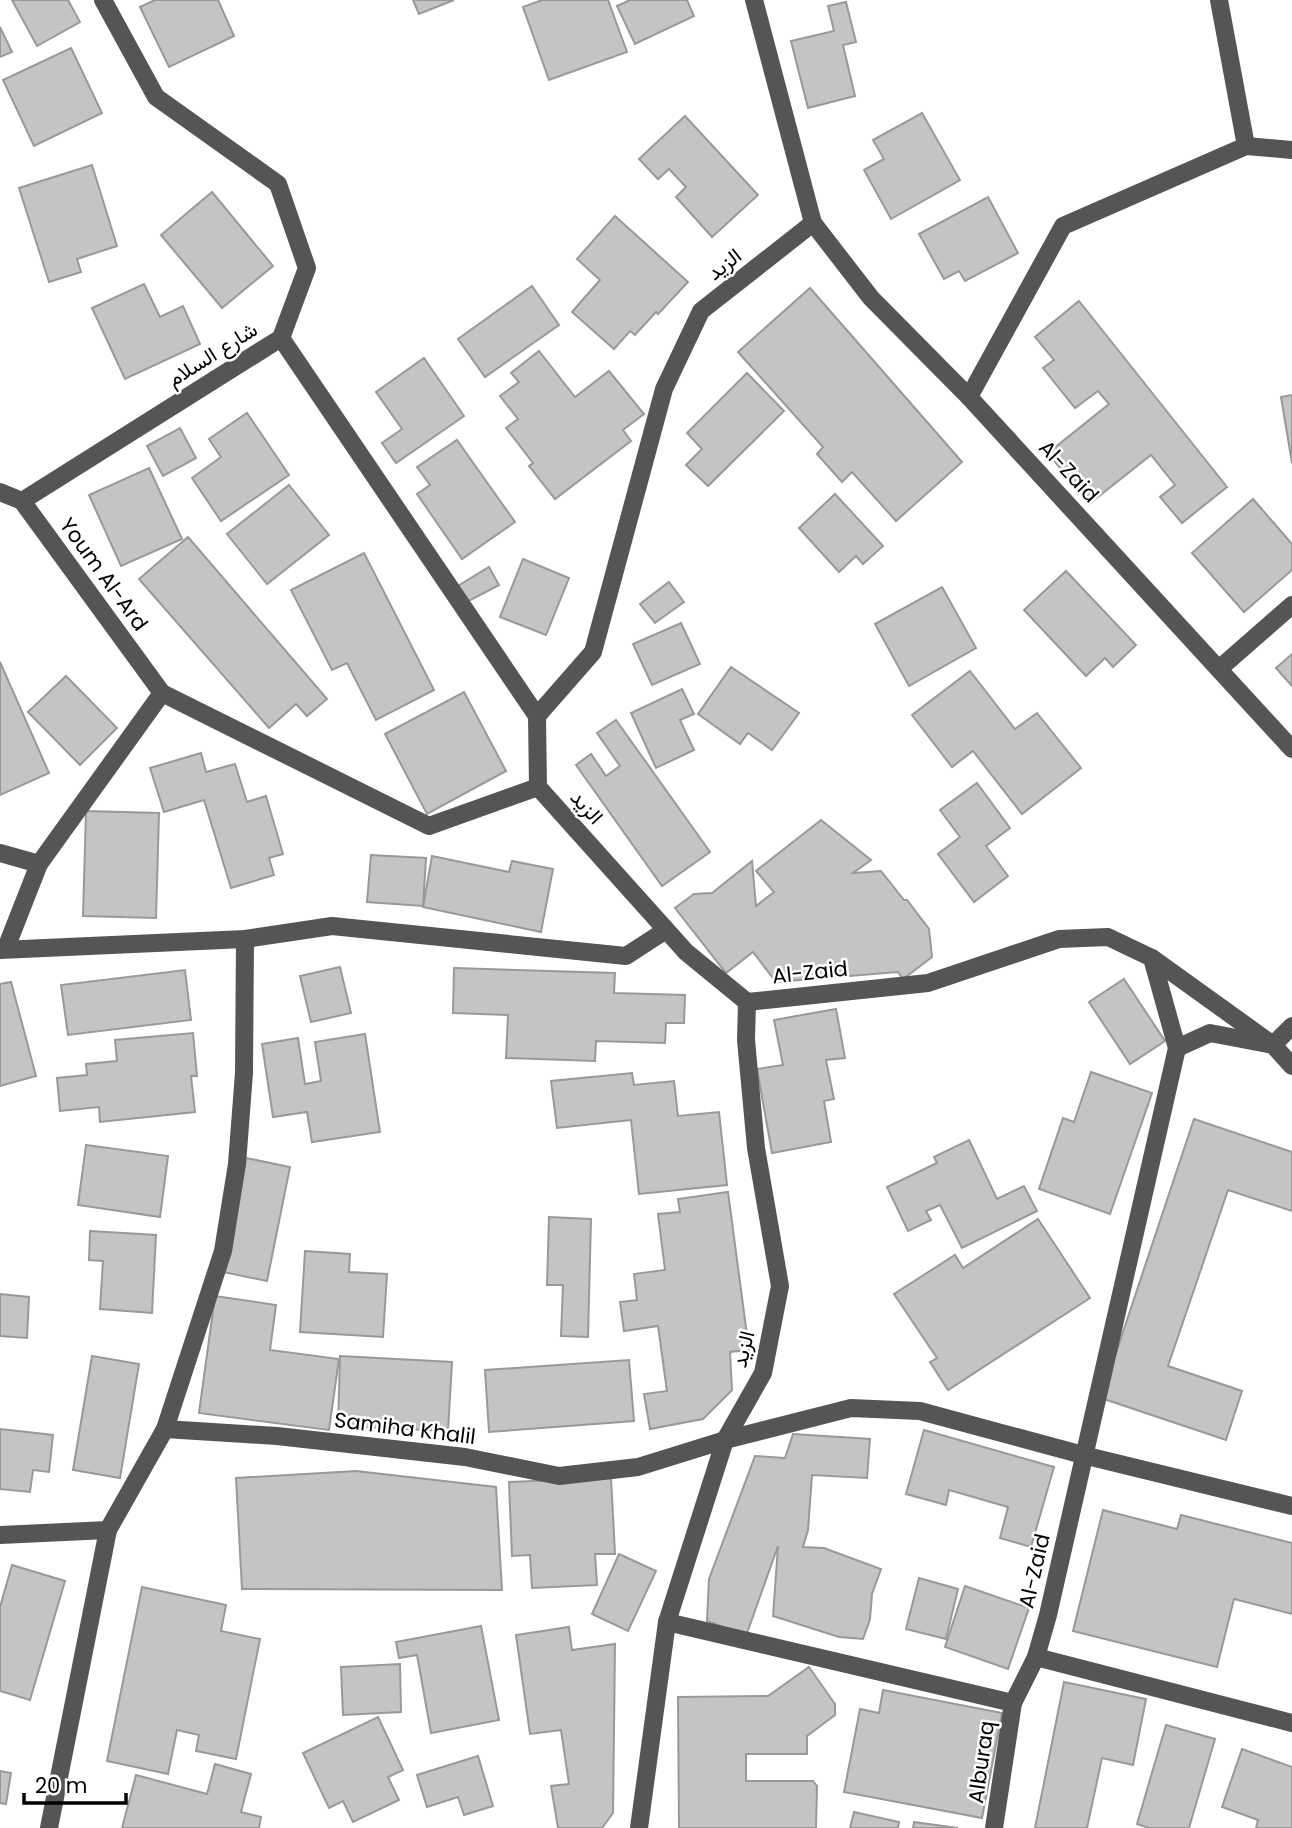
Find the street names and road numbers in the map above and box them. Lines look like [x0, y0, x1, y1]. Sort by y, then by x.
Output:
street label: الزيد [701, 241, 747, 287]
street label: شارع السلام [161, 315, 263, 393]
street label: Al-Zaid [1033, 433, 1105, 509]
street label: Youm Al-Ard [53, 511, 155, 637]
street label: الزيد [564, 784, 610, 830]
street label: Al-Zaid [771, 954, 849, 990]
street label: الزيد [724, 1328, 762, 1370]
street label: Samiha Khalil [333, 1405, 477, 1451]
street label: Al-Zaid [1011, 1531, 1057, 1611]
street label: Alburaq [961, 1719, 1001, 1805]

